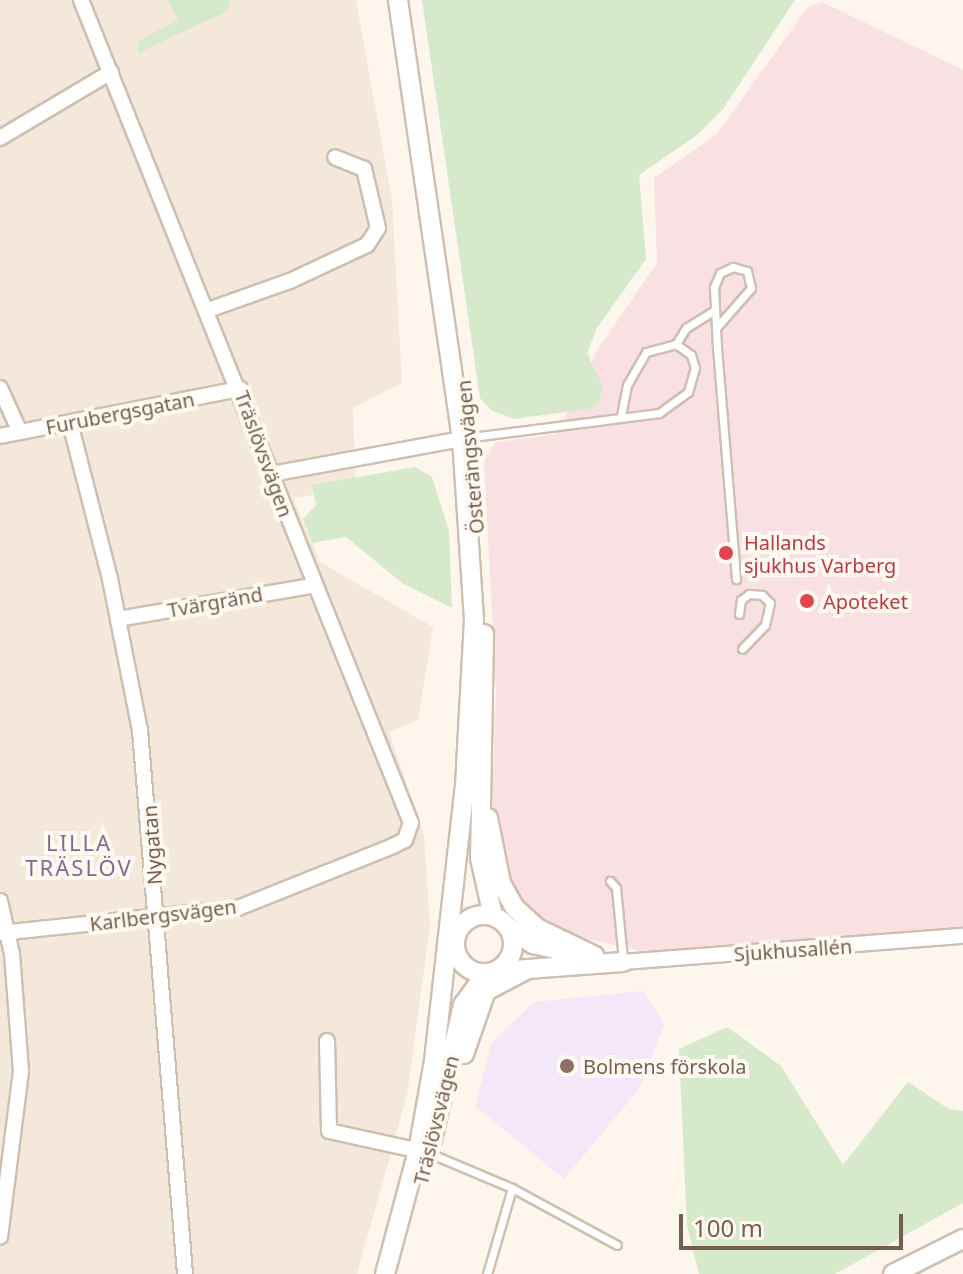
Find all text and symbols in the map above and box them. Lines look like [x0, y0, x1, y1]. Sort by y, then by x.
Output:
street label: Österängsvägen [451, 379, 489, 535]
street label: Furubergsgatan [43, 387, 197, 439]
street label: Träslövsvägen [230, 388, 298, 520]
place label: Hallands sjukhus Varberg [744, 530, 896, 577]
marker: Hallands sjukhus Varberg [715, 542, 737, 564]
street label: Tvärgränd [166, 582, 264, 622]
place label: Apoteket [823, 589, 908, 613]
marker: Apoteket [798, 592, 816, 610]
street label: Nygatan [137, 804, 167, 886]
district label: LILLA TRÄSLÖV [25, 829, 133, 880]
street label: Karlbergsvägen [88, 894, 238, 936]
street label: Sjukhusallén [733, 934, 853, 966]
street label: Träslövsvägen [408, 1053, 464, 1187]
place label: Bolmens förskola [583, 1054, 746, 1078]
marker: Bolmens förskola [558, 1057, 576, 1075]
scale bar [683, 1198, 907, 1248]
text: 100 m [693, 1211, 763, 1244]

